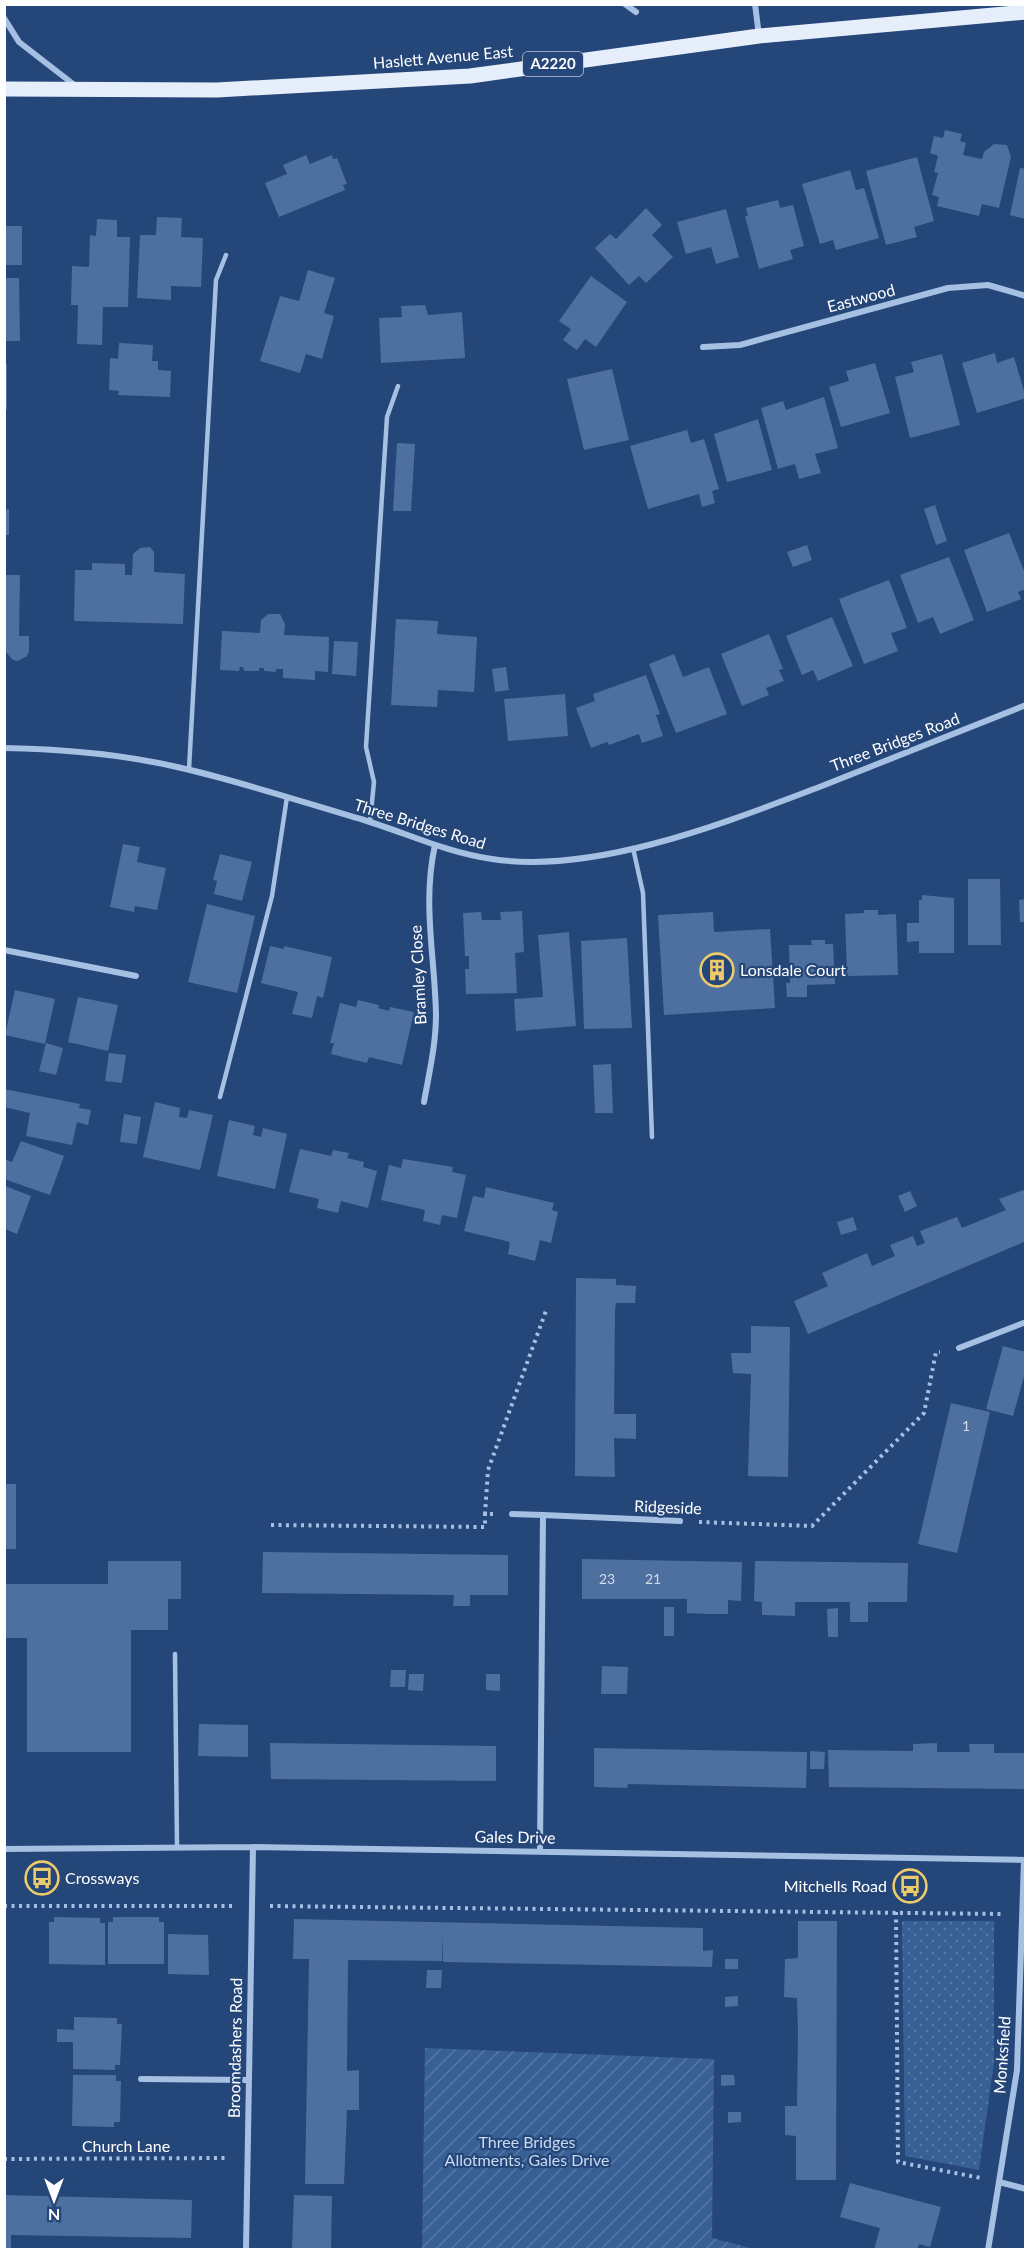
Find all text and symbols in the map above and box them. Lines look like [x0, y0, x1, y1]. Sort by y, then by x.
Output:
street label: Haslett Avenue East [372, 41, 514, 72]
road number: A2220 [523, 52, 583, 76]
street label: Eastwood [825, 279, 897, 316]
street label: Three Bridges Road [828, 708, 962, 775]
street label: Three Bridges Road [352, 794, 488, 853]
street label: Bramley Close [405, 925, 430, 1025]
building icon: Lonsdale Court [699, 952, 735, 988]
place label: Lonsdale Court [740, 960, 846, 979]
house number: 1 [962, 1417, 970, 1434]
street label: Ridgeside [634, 1496, 702, 1517]
house number: 23 [599, 1570, 615, 1587]
house number: 21 [645, 1570, 661, 1587]
street label: Gales Drive [474, 1826, 556, 1847]
bus stop icon: Crossways [24, 1860, 60, 1896]
place label: Crossways [65, 1868, 139, 1887]
bus stop icon: Mitchells Road [892, 1868, 928, 1904]
place label: Mitchells Road [784, 1876, 887, 1895]
street label: Broomdashers Road [224, 1978, 245, 2118]
street label: Monksfield [989, 2015, 1014, 2095]
park label: Three Bridges Allotments, Gales Drive [445, 2132, 609, 2169]
street label: Church Lane [82, 2136, 170, 2155]
north arrow [24, 2170, 84, 2230]
text: N [48, 2206, 60, 2225]

